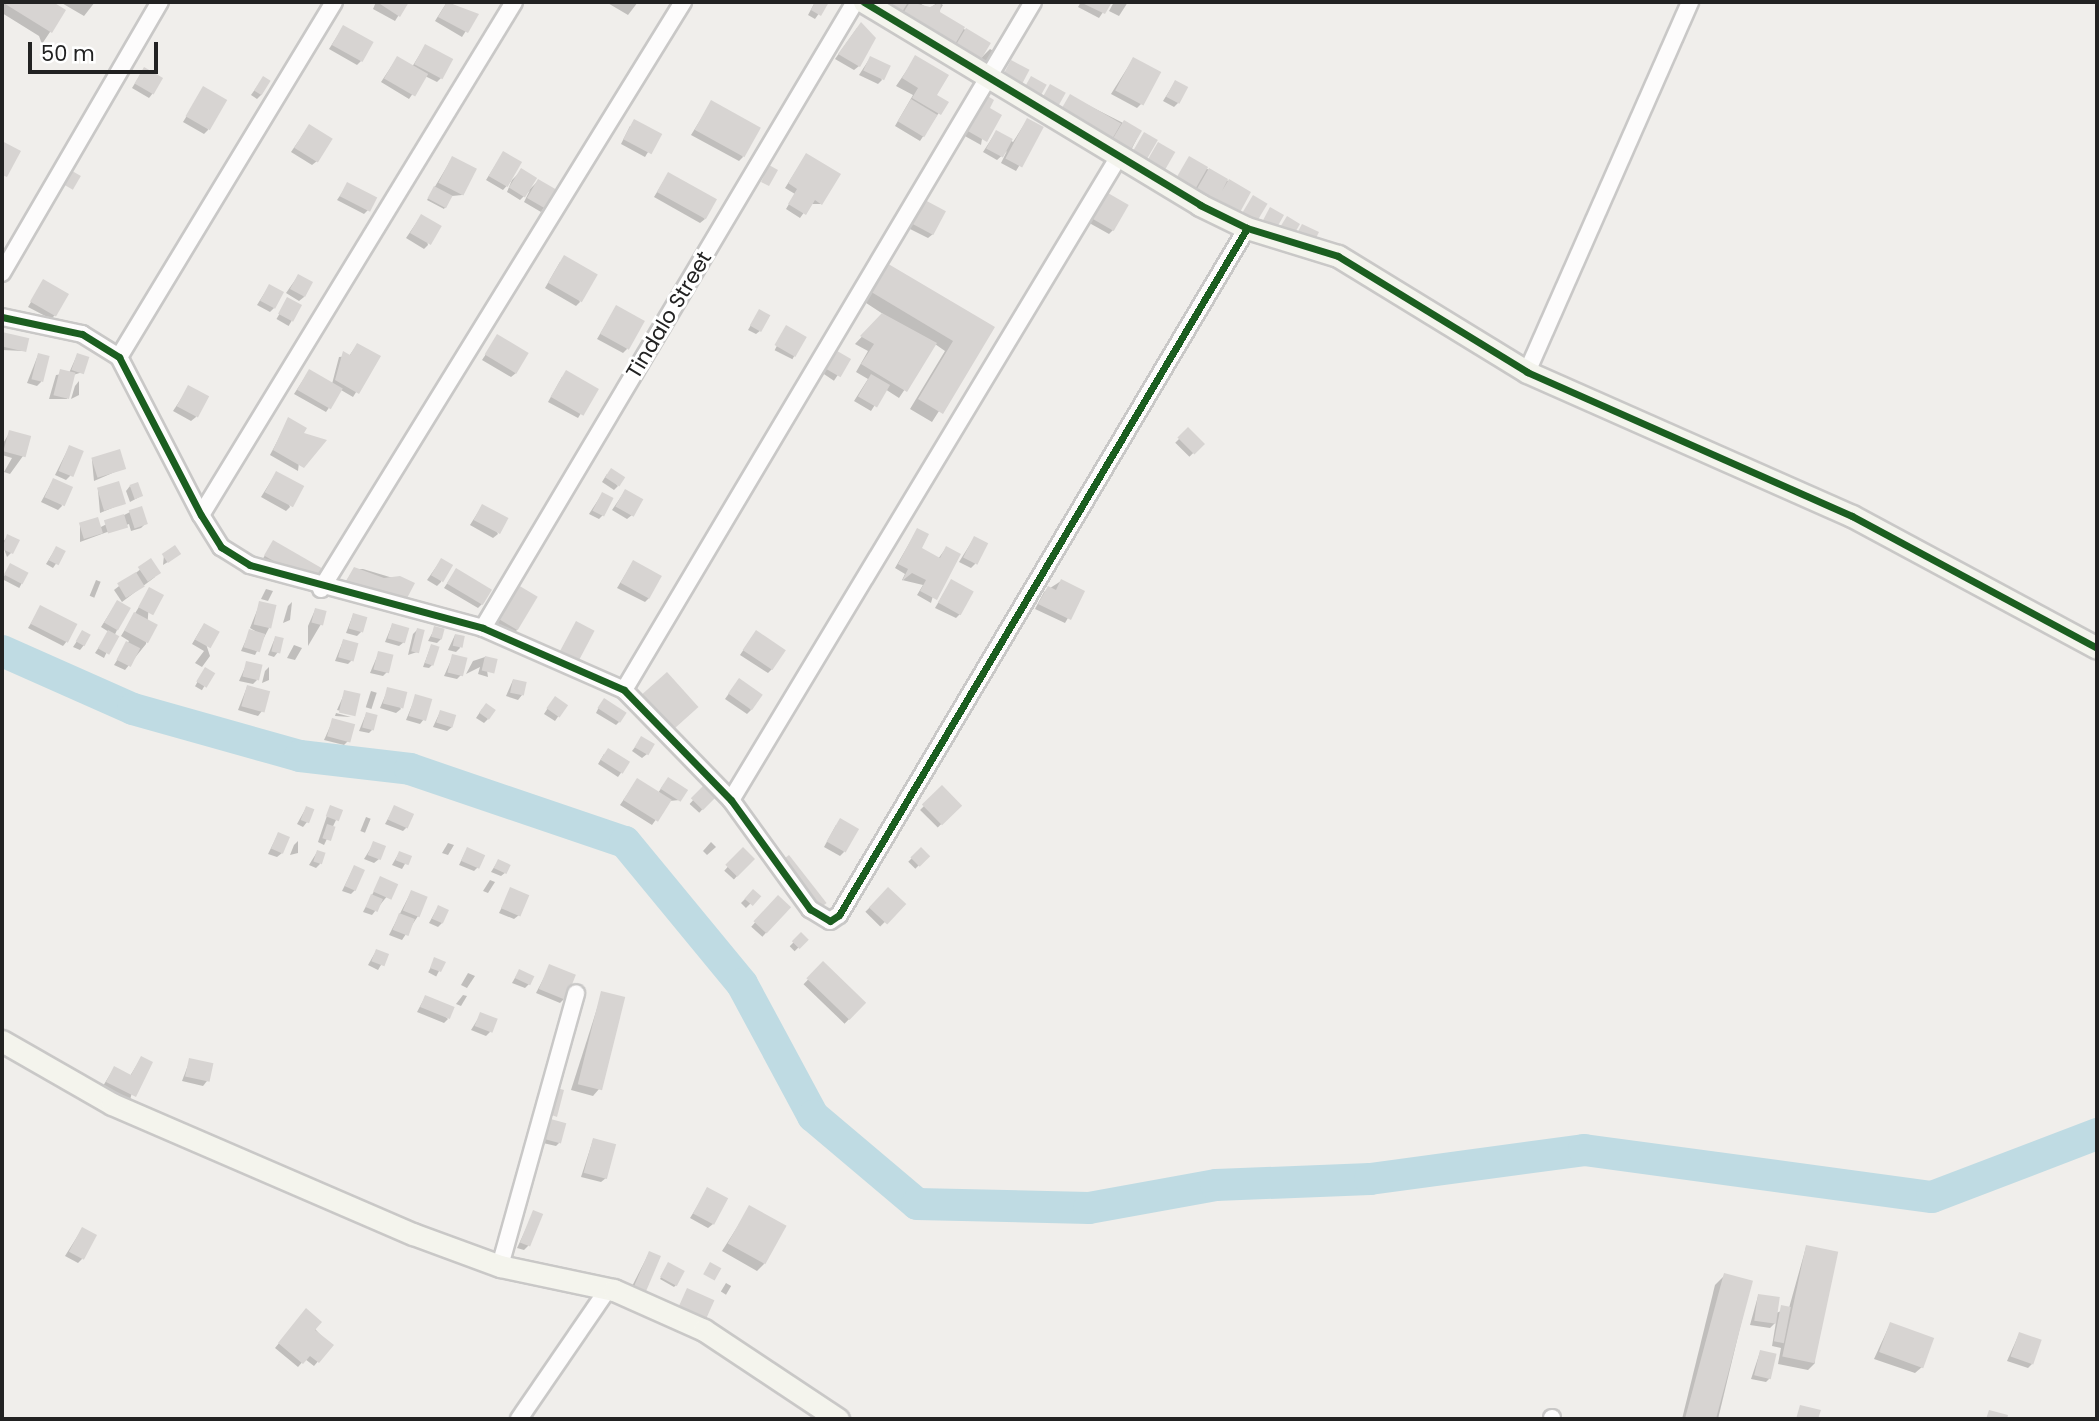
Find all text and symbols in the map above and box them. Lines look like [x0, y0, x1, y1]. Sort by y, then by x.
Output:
scale bar [32, 28, 161, 72]
text: 50 m [41, 39, 95, 68]
street label: Tindalo Street [621, 247, 717, 383]

